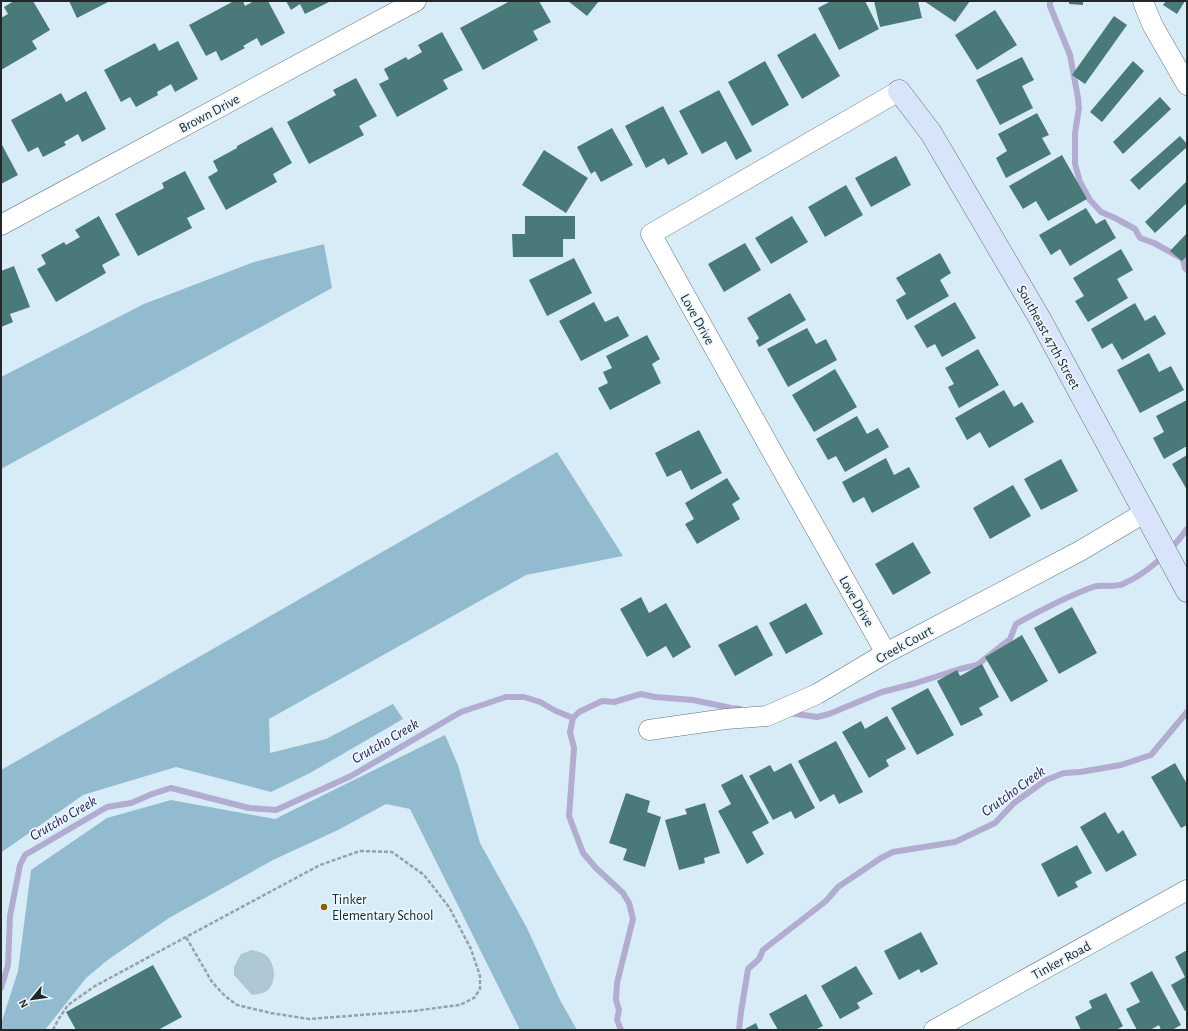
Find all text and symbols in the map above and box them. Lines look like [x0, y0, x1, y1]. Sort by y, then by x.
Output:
street label: Brown Drive [177, 92, 242, 136]
street label: Southeast 47th Street [1014, 283, 1083, 392]
street label: Love Drive [677, 292, 717, 347]
street label: Love Drive [836, 574, 876, 629]
street label: Creek Court [874, 623, 936, 666]
water label: Crutcho Creek [349, 716, 421, 767]
water label: Crutcho Creek [979, 763, 1048, 819]
water label: Crutcho Creek [27, 793, 99, 844]
place label: Tinker Elementary School [332, 893, 434, 923]
marker: Tinker Elementary School [319, 902, 329, 912]
street label: Tinker Road [1030, 939, 1093, 983]
north arrow [12, 979, 52, 1019]
text: N [17, 998, 30, 1010]

